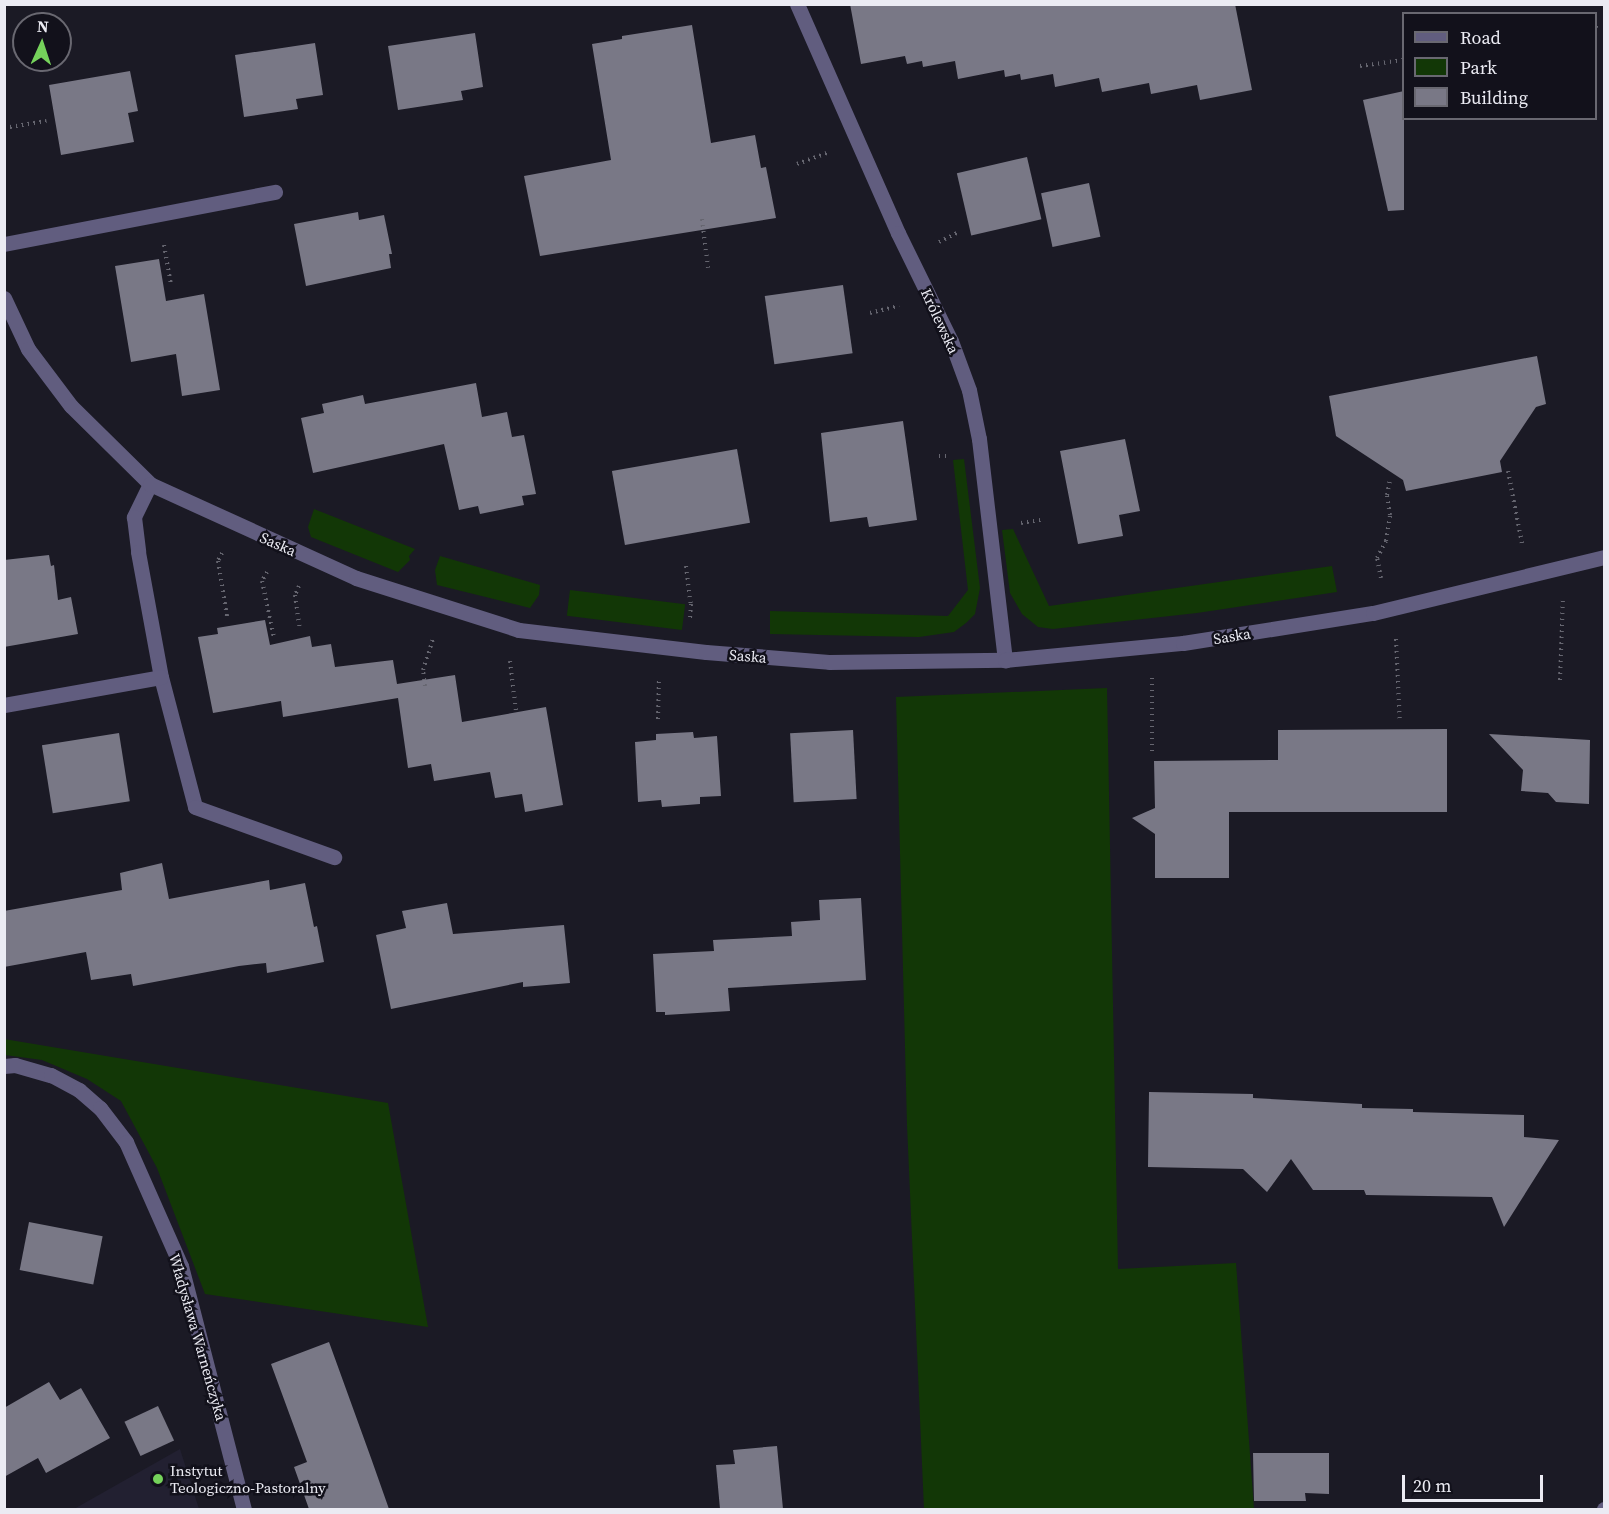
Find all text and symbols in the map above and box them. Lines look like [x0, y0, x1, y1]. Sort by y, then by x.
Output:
north arrow [12, 12, 72, 72]
legend [1402, 12, 1597, 120]
text: N [36, 15, 49, 37]
text: Road [1460, 25, 1501, 50]
text: Park [1460, 55, 1497, 80]
text: Building [1460, 85, 1528, 110]
street label: Królewska [917, 286, 963, 356]
street label: Saska [257, 528, 299, 560]
street label: Saska [1212, 624, 1252, 648]
street label: Saska [729, 645, 767, 667]
street label: Władysława Warneńczyka [165, 1251, 231, 1423]
place label: Instytut Teologiczno-Pastoralny [170, 1461, 326, 1496]
scale bar [1405, 1463, 1546, 1501]
marker: Instytut Teologiczno-Pastoralny [151, 1472, 165, 1486]
text: 20 m [1413, 1473, 1451, 1498]

